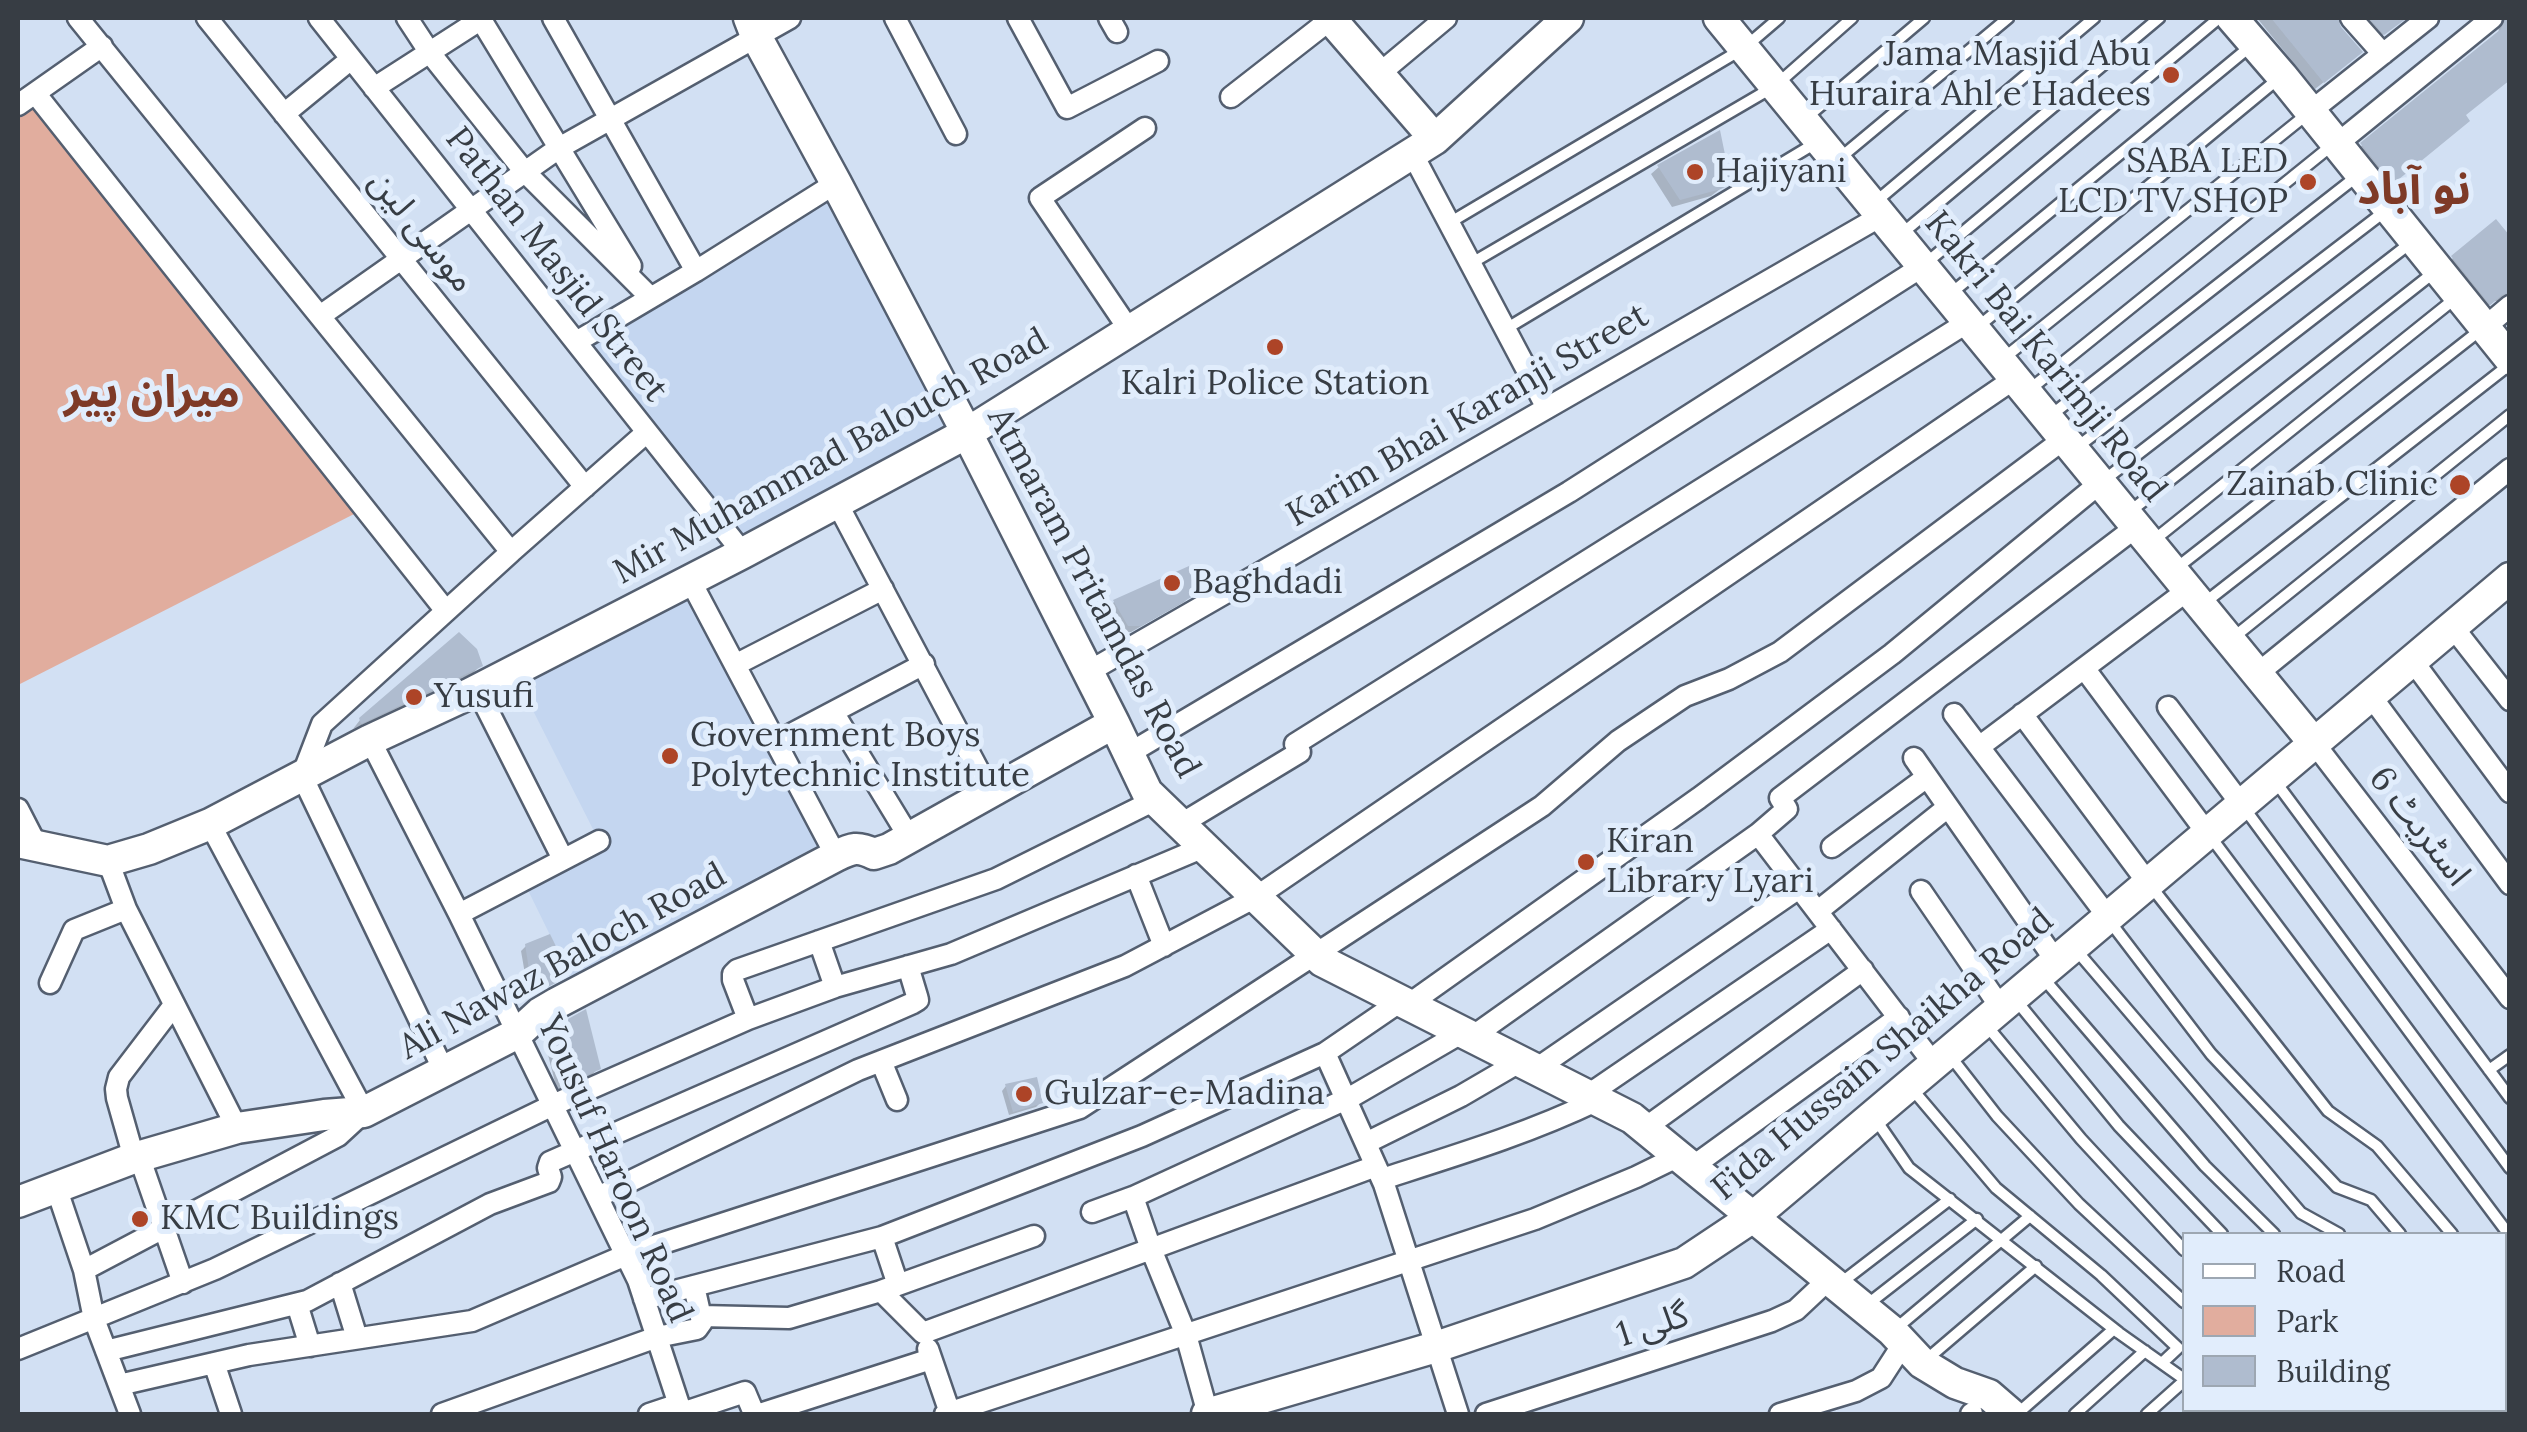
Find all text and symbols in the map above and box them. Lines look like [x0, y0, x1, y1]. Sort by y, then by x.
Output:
place label: Jama Masjid Abu Huraira Ahl e Hadees [1809, 34, 2151, 116]
marker: Jama Masjid Abu Huraira Ahl e Hadees [2160, 64, 2182, 86]
street label: Pathan Masjid Street [436, 119, 676, 411]
place label: SABA LED LCD TV SHOP [2058, 141, 2288, 223]
place label: Hajiyani [1715, 151, 1846, 193]
marker: Hajiyani [1684, 161, 1706, 183]
street label: موسی لین [359, 162, 483, 302]
district label: نو آباد [2357, 164, 2471, 218]
marker: SABA LED LCD TV SHOP [2297, 171, 2319, 193]
street label: Kakri Bai Karimji Road [1915, 203, 2175, 511]
street label: Karim Bhai Karanji Street [1280, 295, 1656, 537]
street label: Mir Muhammad Balouch Road [607, 320, 1055, 594]
marker: Kalri Police Station [1264, 336, 1286, 358]
place label: Kalri Police Station [1120, 363, 1430, 405]
district label: میران پیر [64, 367, 240, 421]
street label: Atmaram Pritamdas Road [977, 401, 1209, 785]
place label: Zainab Clinic [2226, 464, 2438, 506]
marker: Zainab Clinic [2447, 472, 2473, 498]
place label: Baghdadi [1192, 562, 1343, 604]
marker: Baghdadi [1161, 572, 1183, 594]
place label: Yusufi [434, 676, 534, 718]
marker: Yusufi [403, 686, 425, 708]
place label: Government Boys Polytechnic Institute [690, 715, 1030, 797]
marker: Government Boys Polytechnic Institute [659, 745, 681, 767]
street label: اسٹریٹ 6 [2359, 759, 2479, 895]
place label: Kiran Library Lyari [1606, 821, 1814, 903]
marker: Kiran Library Lyari [1575, 851, 1597, 873]
street label: Ali Nawaz Baloch Road [392, 855, 734, 1069]
street label: Fida Hussain Shaikha Road [1704, 900, 2062, 1210]
street label: Yousuf Haroon Road [527, 1009, 701, 1329]
place label: Gulzar-e-Madina [1044, 1073, 1325, 1115]
marker: Gulzar-e-Madina [1013, 1083, 1035, 1105]
place label: KMC Buildings [160, 1198, 399, 1240]
marker: KMC Buildings [129, 1208, 151, 1230]
legend [2182, 1232, 2507, 1412]
text: Road [2276, 1252, 2346, 1290]
street label: گلی 1 [1612, 1295, 1694, 1357]
text: Park [2276, 1302, 2338, 1340]
text: Building [2276, 1352, 2390, 1390]

